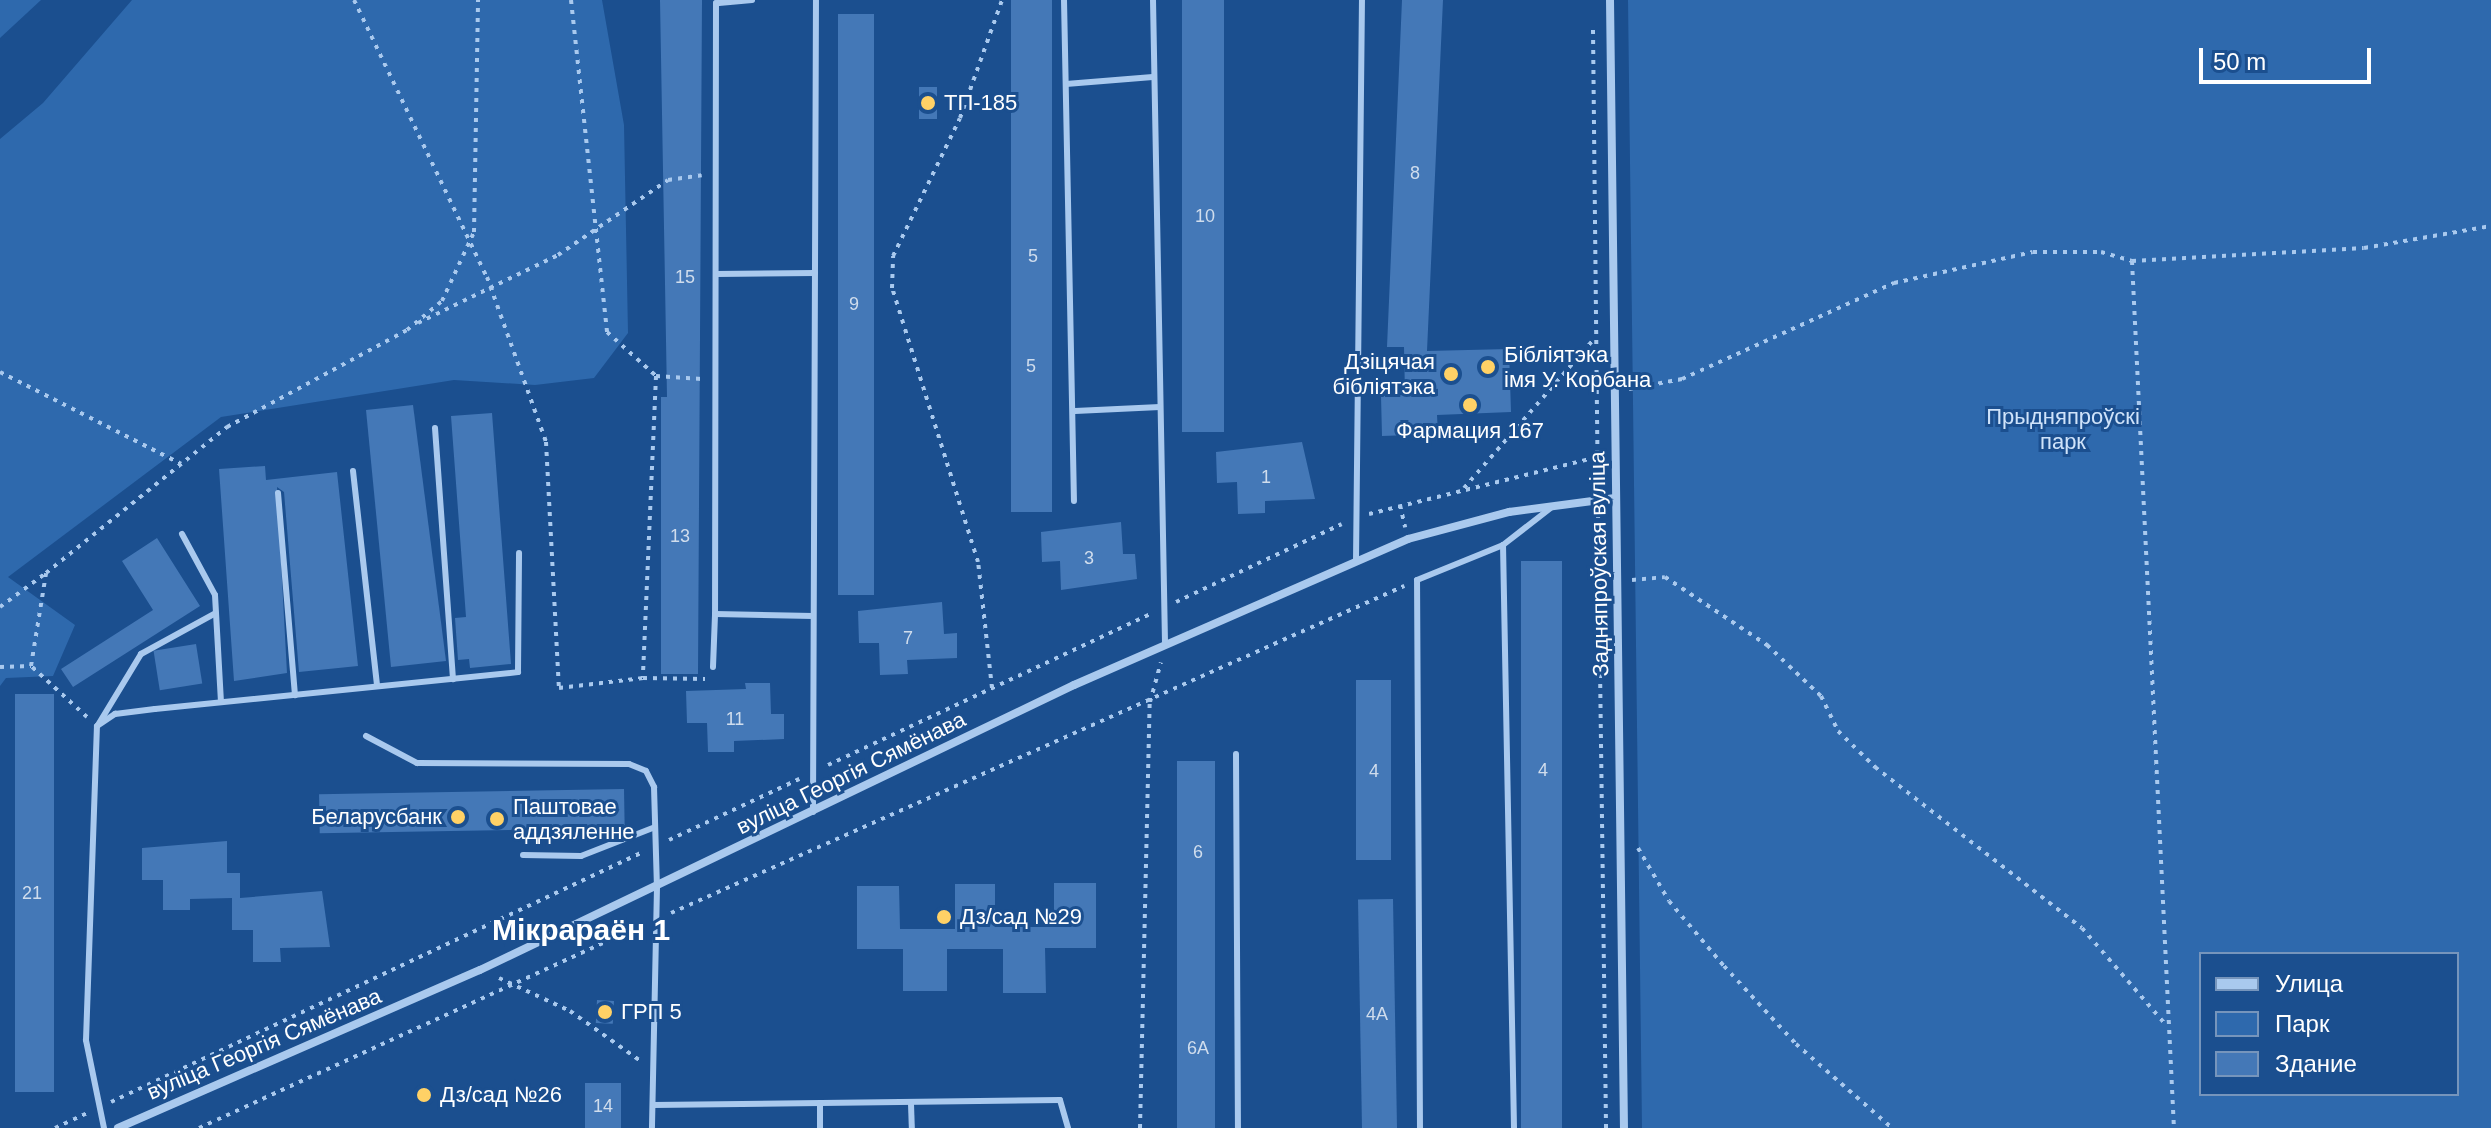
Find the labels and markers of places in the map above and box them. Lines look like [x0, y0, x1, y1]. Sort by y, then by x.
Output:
place label: ТП-185 [944, 90, 1017, 116]
marker: ТП-185 [919, 94, 937, 112]
place label: Бібліятэка імя У. Корбана [1504, 341, 1651, 392]
place label: Дзіцячая бібліятэка [1333, 348, 1435, 400]
marker: Бібліятэка імя У. Корбана [1479, 358, 1497, 376]
marker: Дзіцячая бібліятэка [1442, 365, 1460, 383]
marker: Фармация 167 [1461, 396, 1479, 414]
place label: Фармация 167 [1396, 418, 1544, 444]
place label: Паштовае аддзяленне [513, 793, 635, 844]
place label: Беларусбанк [311, 804, 442, 830]
marker: Беларусбанк [449, 808, 467, 826]
marker: Паштовае аддзяленне [488, 810, 506, 828]
place label: Дз/сад №29 [960, 904, 1082, 930]
marker: Дз/сад №29 [935, 908, 953, 926]
place label: ГРП 5 [621, 999, 682, 1025]
marker: ГРП 5 [596, 1003, 614, 1021]
place label: Дз/сад №26 [440, 1082, 562, 1108]
marker: Дз/сад №26 [415, 1086, 433, 1104]

